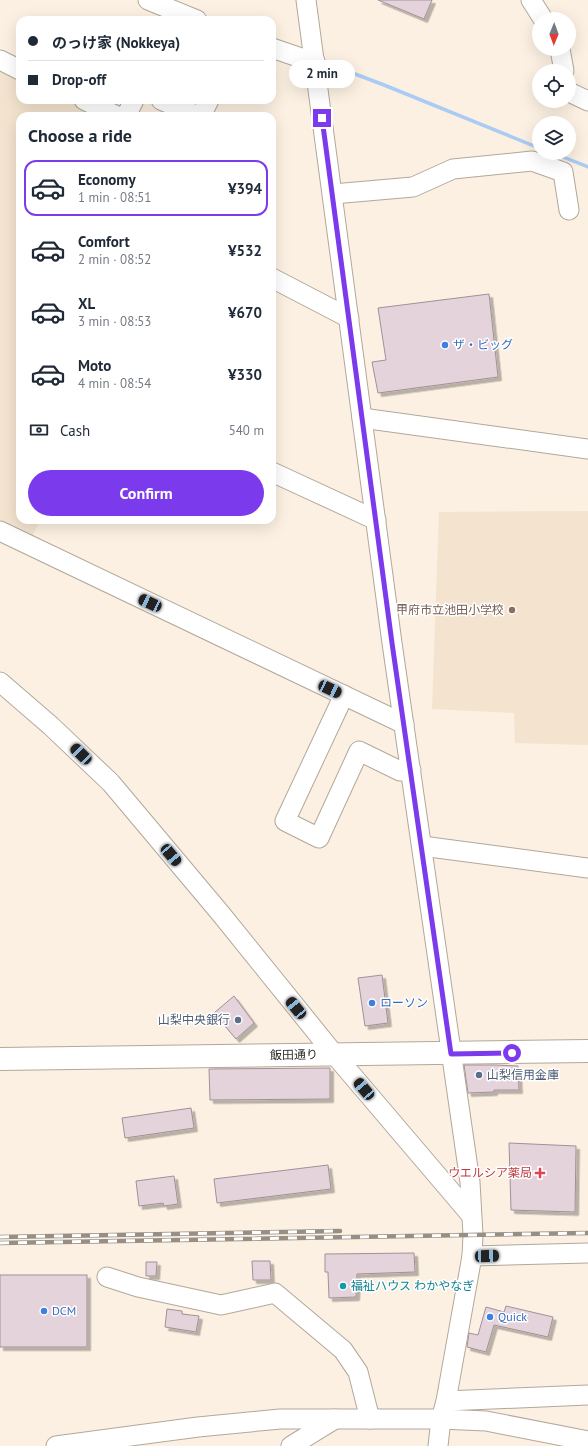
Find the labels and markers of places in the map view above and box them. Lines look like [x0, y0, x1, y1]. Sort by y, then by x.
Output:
place label: ザ・ビッグ [453, 337, 513, 352]
marker: ザ・ビッグ [440, 340, 450, 350]
place label: 甲府市立池田小学校 [396, 602, 504, 617]
marker: 甲府市立池田小学校 [507, 605, 517, 615]
place label: ローソン [380, 995, 428, 1010]
marker: ローソン [367, 998, 377, 1008]
place label: 山梨中央銀行 [158, 1012, 230, 1027]
marker: 山梨中央銀行 [233, 1015, 243, 1025]
place label: 山梨信用金庫 [487, 1067, 559, 1082]
marker: 山梨信用金庫 [474, 1070, 484, 1080]
place label: ウエルシア薬局 [448, 1165, 532, 1180]
marker: ウエルシア薬局 [535, 1168, 545, 1178]
place label: 福祉ハウス わかやなぎ [351, 1278, 474, 1293]
marker: 福祉ハウス わかやなぎ [338, 1281, 348, 1291]
place label: DCM [52, 1303, 76, 1318]
marker: DCM [39, 1306, 49, 1316]
place label: Quick [498, 1309, 527, 1324]
marker: Quick [485, 1312, 495, 1322]

